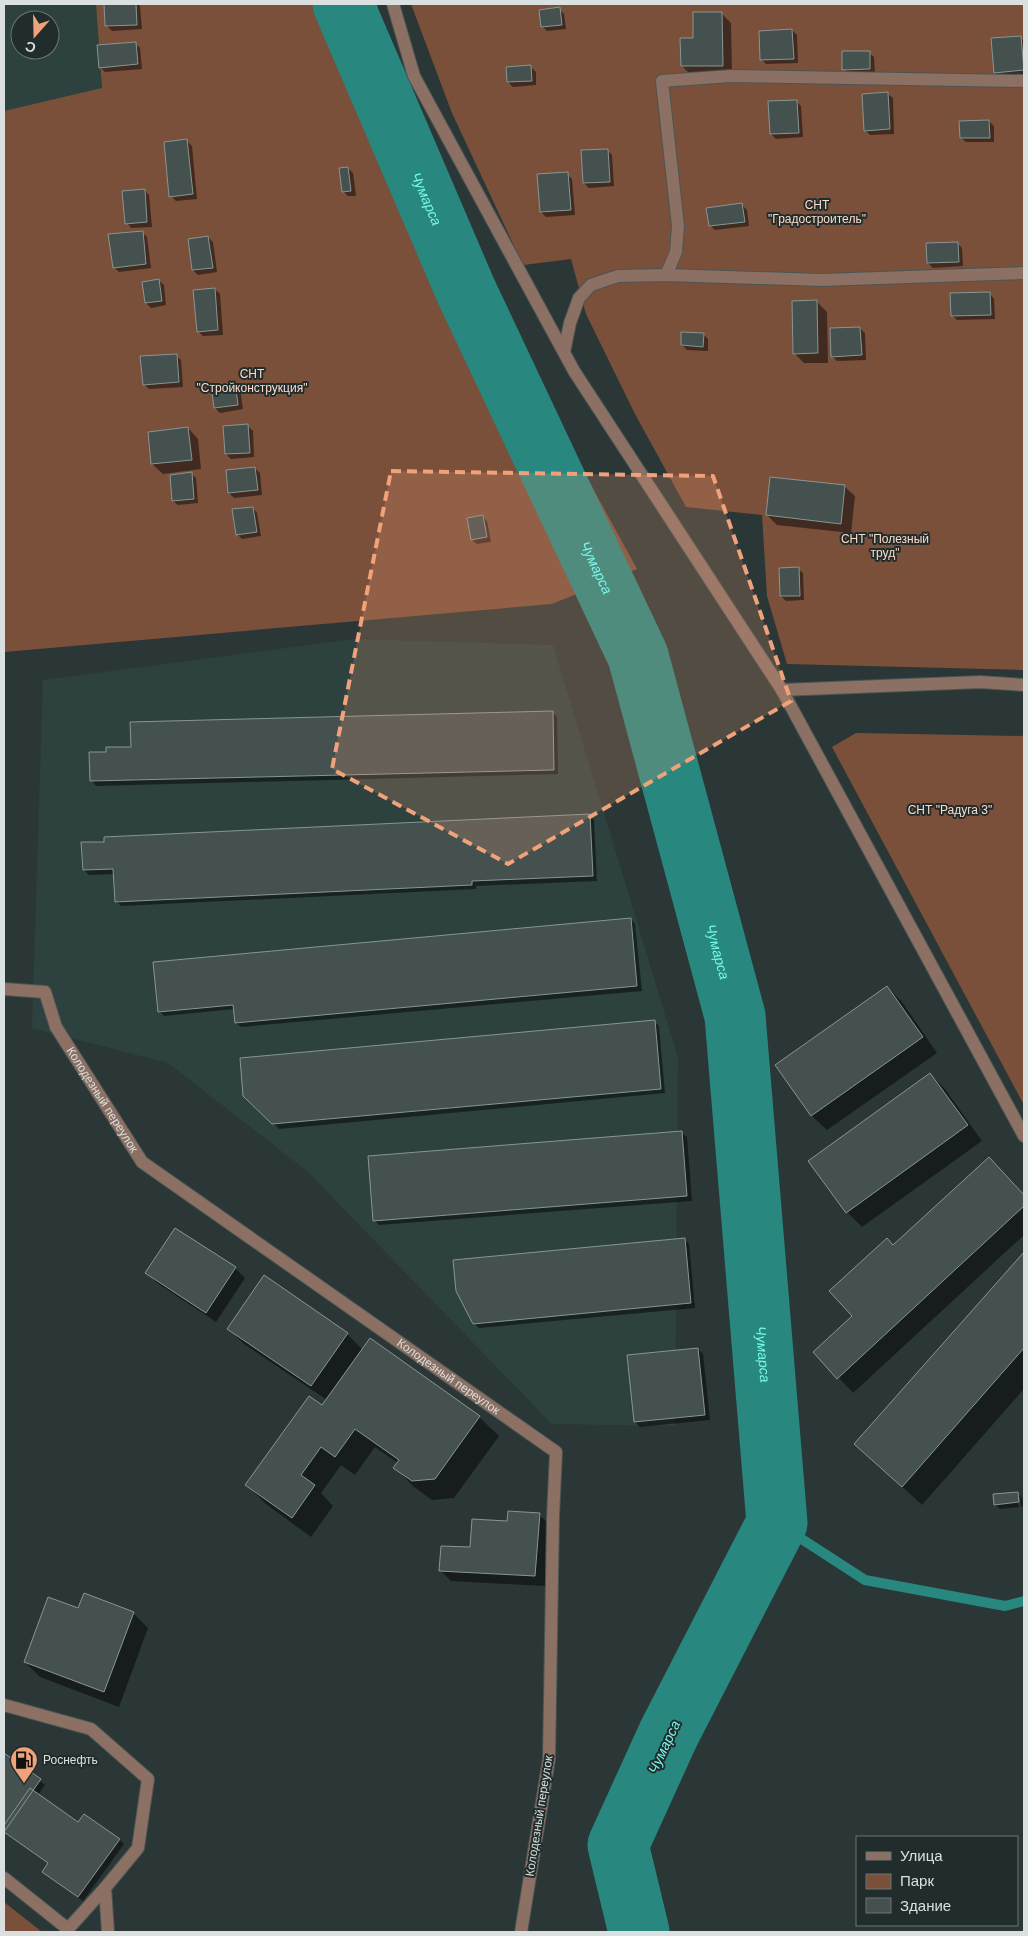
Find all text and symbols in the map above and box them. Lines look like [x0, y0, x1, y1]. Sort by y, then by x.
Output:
north arrow [10, 10, 60, 60]
text: С [23, 38, 38, 56]
water label: Чумарса [408, 170, 445, 228]
park label: СНТ "Градостроитель" [768, 198, 866, 226]
park label: СНТ "Стройконструкция" [197, 367, 307, 395]
park label: СНТ "Полезный труд" [841, 532, 929, 560]
water label: Чумарса [577, 539, 616, 597]
park label: СНТ "Радуга 3" [908, 803, 992, 817]
water label: Чумарса [703, 922, 733, 981]
street label: Колодезный переулок [64, 1044, 142, 1156]
water label: Чумарса [753, 1325, 773, 1383]
street label: Колодезный переулок [394, 1336, 503, 1418]
water label: Чумарса [645, 1718, 683, 1776]
fuel station icon: Роснефть [9, 1745, 39, 1784]
place label: Роснефть [43, 1753, 98, 1767]
street label: Колодезный переулок [523, 1754, 556, 1878]
legend [856, 1836, 1018, 1926]
text: Улица [900, 1847, 943, 1864]
text: Парк [900, 1872, 934, 1889]
text: Здание [900, 1897, 951, 1914]

